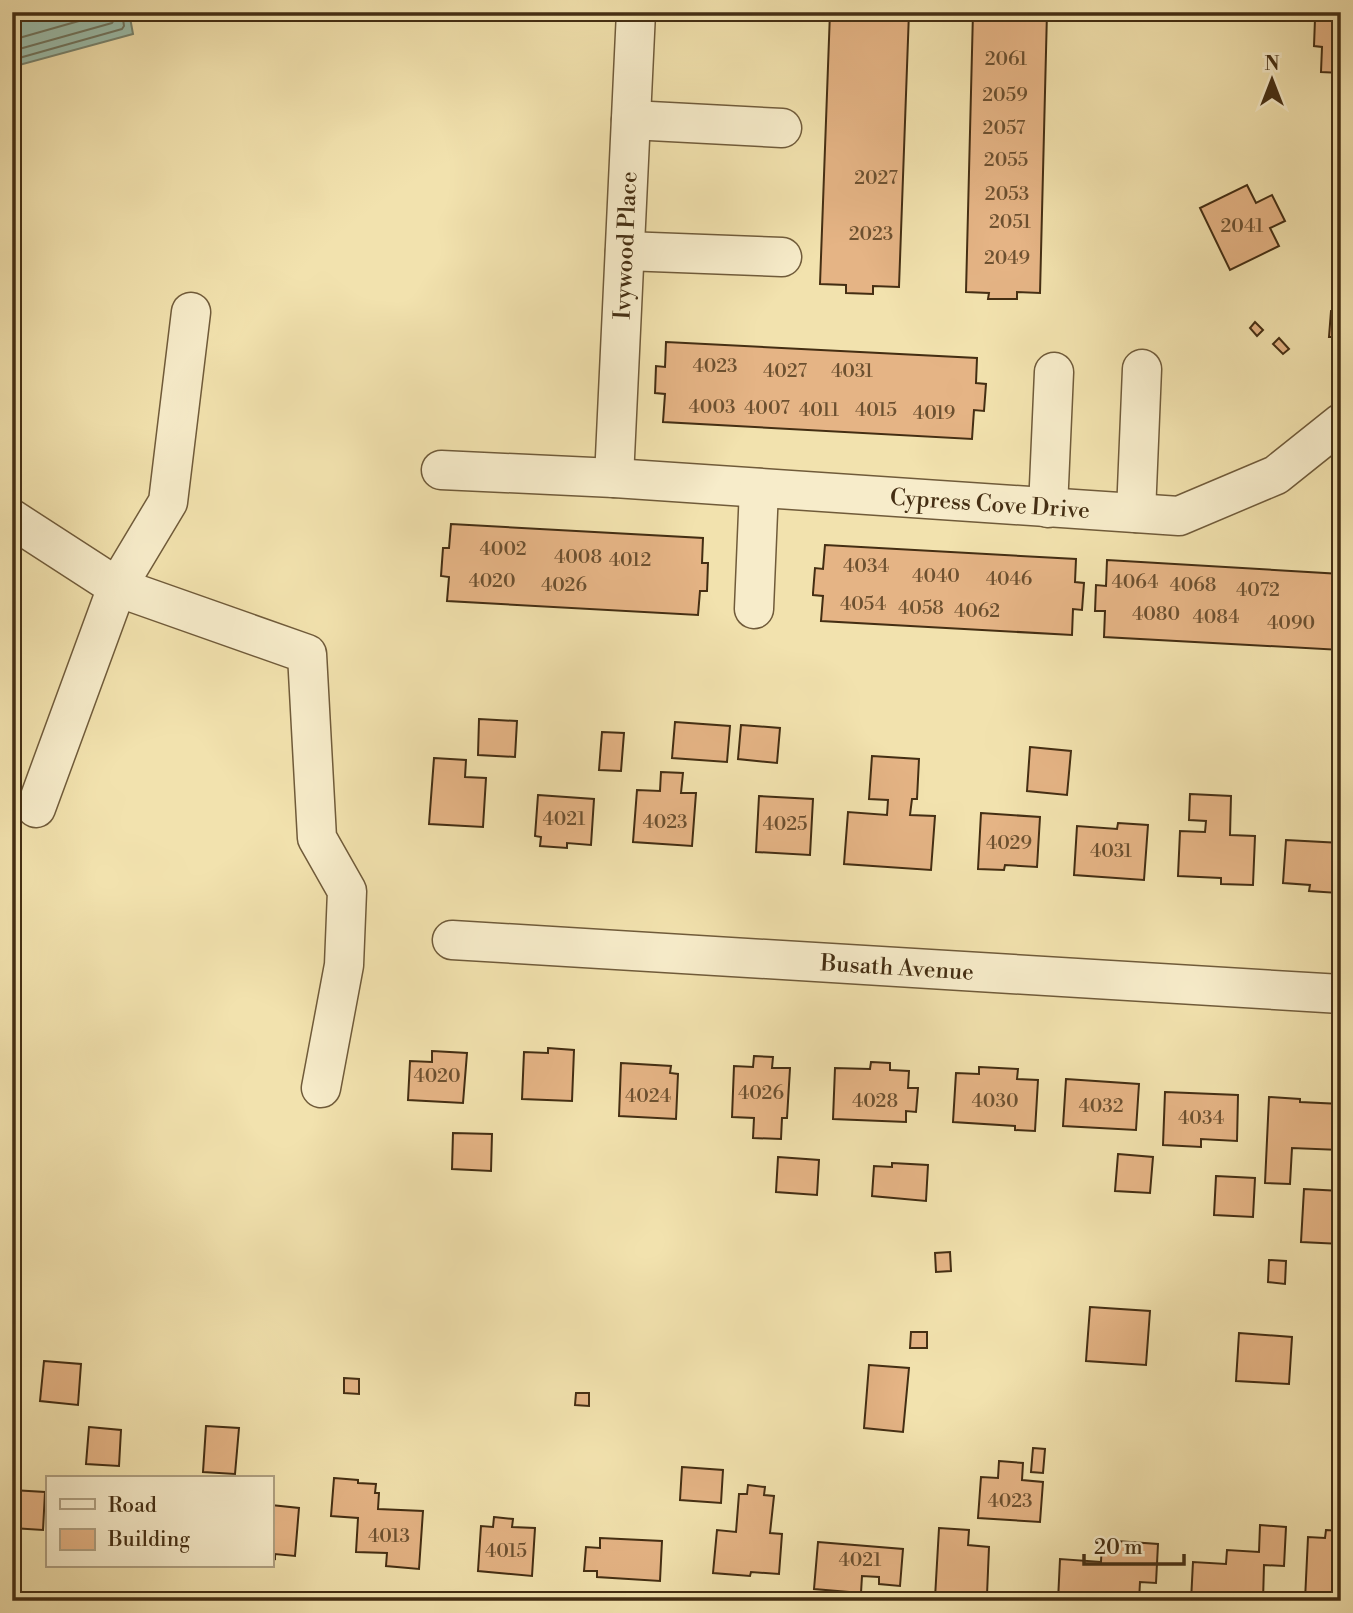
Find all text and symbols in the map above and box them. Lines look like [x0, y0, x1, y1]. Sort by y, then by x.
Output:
north arrow [1238, 46, 1308, 116]
house number: 2061 [985, 47, 1027, 71]
text: N [1264, 52, 1280, 76]
house number: 2059 [982, 83, 1028, 107]
house number: 2057 [983, 116, 1026, 140]
house number: 2055 [984, 148, 1028, 172]
house number: 2027 [854, 166, 898, 190]
street label: Ivywood Place [609, 171, 643, 320]
house number: 2053 [985, 182, 1029, 206]
house number: 2051 [989, 210, 1031, 234]
house number: 2041 [1221, 214, 1263, 238]
house number: 2023 [849, 222, 893, 246]
house number: 2049 [984, 246, 1030, 270]
house number: 4023 [693, 354, 737, 378]
house number: 4027 [763, 359, 807, 383]
house number: 4031 [831, 359, 873, 383]
house number: 4003 [689, 395, 736, 419]
house number: 4007 [744, 396, 790, 420]
house number: 4011 [799, 398, 839, 422]
house number: 4015 [855, 398, 897, 422]
house number: 4019 [913, 401, 955, 425]
street label: Cypress Cove Drive [889, 484, 1091, 525]
house number: 4002 [479, 537, 527, 561]
house number: 4008 [554, 545, 602, 569]
house number: 4012 [609, 548, 651, 572]
house number: 4034 [843, 554, 889, 578]
house number: 4040 [912, 564, 960, 588]
house number: 4046 [986, 567, 1032, 591]
house number: 4020 [468, 569, 516, 593]
house number: 4064 [1111, 570, 1159, 594]
house number: 4026 [541, 573, 587, 597]
house number: 4068 [1169, 573, 1217, 597]
house number: 4072 [1236, 578, 1280, 602]
house number: 4054 [840, 592, 886, 616]
house number: 4058 [898, 596, 944, 620]
house number: 4062 [954, 599, 1000, 623]
house number: 4080 [1132, 602, 1180, 626]
house number: 4084 [1192, 605, 1240, 629]
house number: 4090 [1267, 611, 1315, 635]
house number: 4021 [543, 807, 585, 831]
house number: 4023 [643, 810, 687, 834]
house number: 4025 [763, 812, 807, 836]
house number: 4029 [986, 831, 1032, 855]
house number: 4031 [1090, 839, 1132, 863]
street label: Busath Avenue [819, 949, 975, 987]
house number: 4020 [413, 1064, 461, 1088]
house number: 4026 [738, 1081, 784, 1105]
house number: 4024 [625, 1084, 671, 1108]
house number: 4028 [852, 1089, 898, 1113]
house number: 4030 [972, 1089, 1019, 1113]
house number: 4032 [1078, 1094, 1124, 1118]
house number: 4034 [1178, 1106, 1224, 1130]
legend [46, 1476, 273, 1568]
house number: 4023 [988, 1489, 1032, 1513]
text: Road [108, 1493, 157, 1519]
scale bar [1084, 1522, 1183, 1566]
house number: 4013 [368, 1524, 410, 1548]
text: Building [107, 1527, 190, 1553]
text: 20 m [1094, 1535, 1143, 1561]
house number: 4015 [485, 1539, 527, 1563]
house number: 4021 [839, 1548, 881, 1572]

